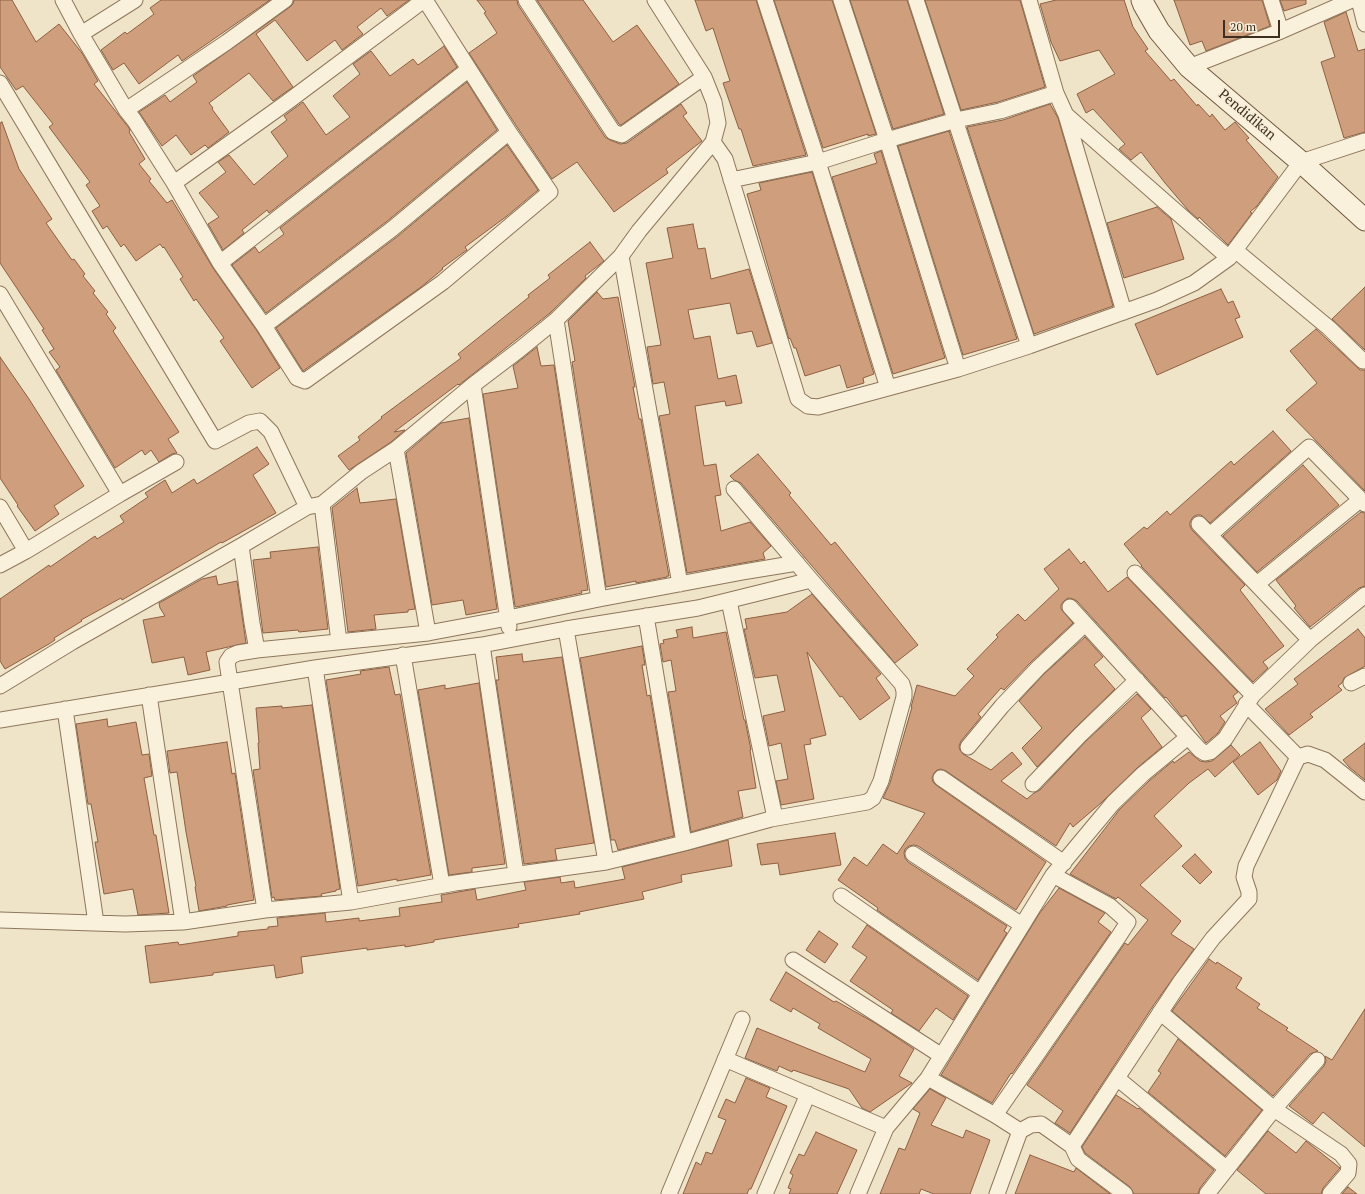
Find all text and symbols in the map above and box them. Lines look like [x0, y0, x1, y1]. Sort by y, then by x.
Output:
scale bar [1225, 12, 1282, 38]
text: 20 m [1230, 19, 1256, 34]
street label: Pendidikan [1215, 86, 1279, 144]

